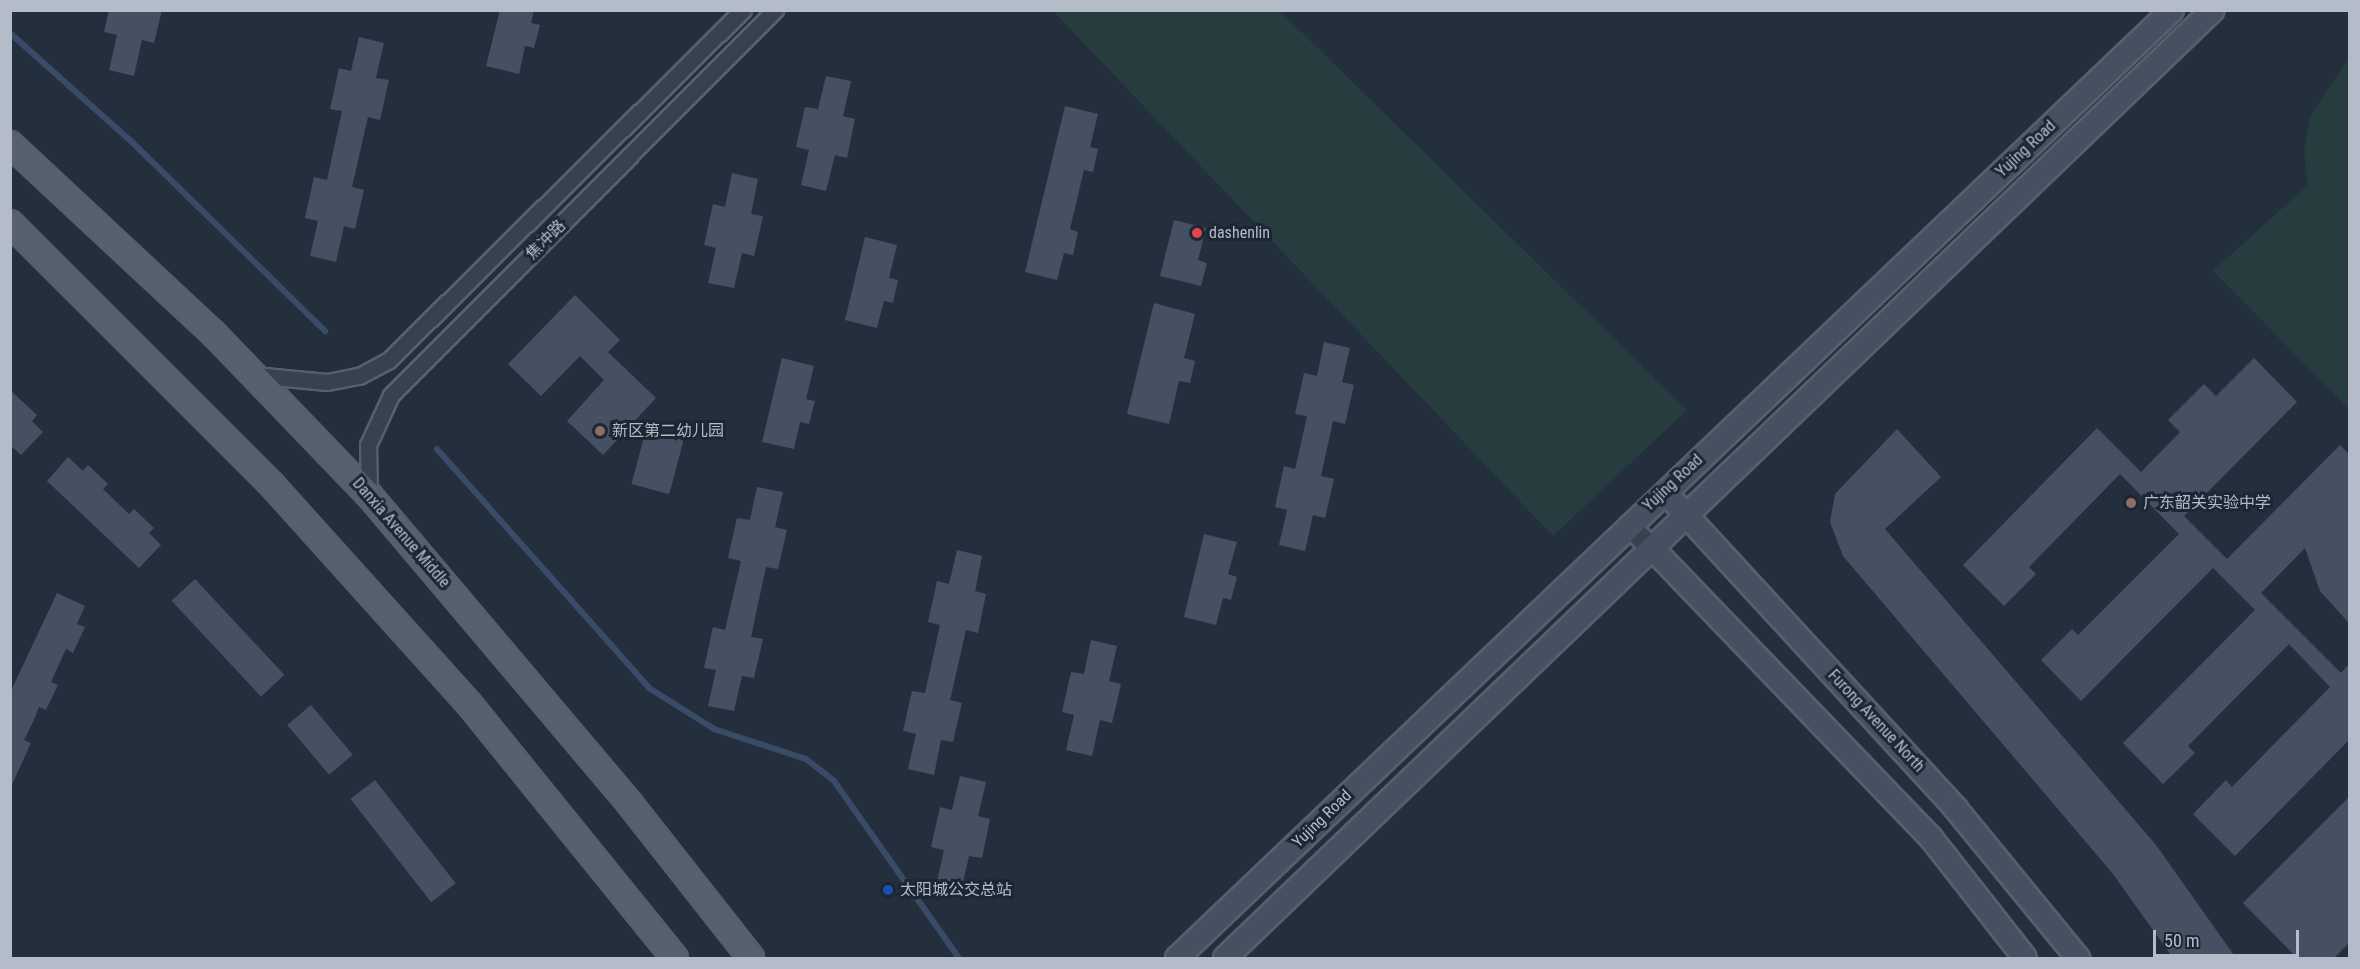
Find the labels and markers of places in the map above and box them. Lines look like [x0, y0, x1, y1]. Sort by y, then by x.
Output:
place label: dashenlin [1209, 223, 1270, 243]
marker: dashenlin [1190, 226, 1204, 240]
place label: 新区第二幼儿园 [612, 421, 724, 441]
marker: 新区第二幼儿园 [593, 424, 607, 438]
place label: 广东韶关实验中学 [2143, 493, 2271, 513]
marker: 广东韶关实验中学 [2124, 496, 2138, 510]
place label: 太阳城公交总站 [900, 880, 1012, 900]
marker: 太阳城公交总站 [881, 883, 895, 897]

